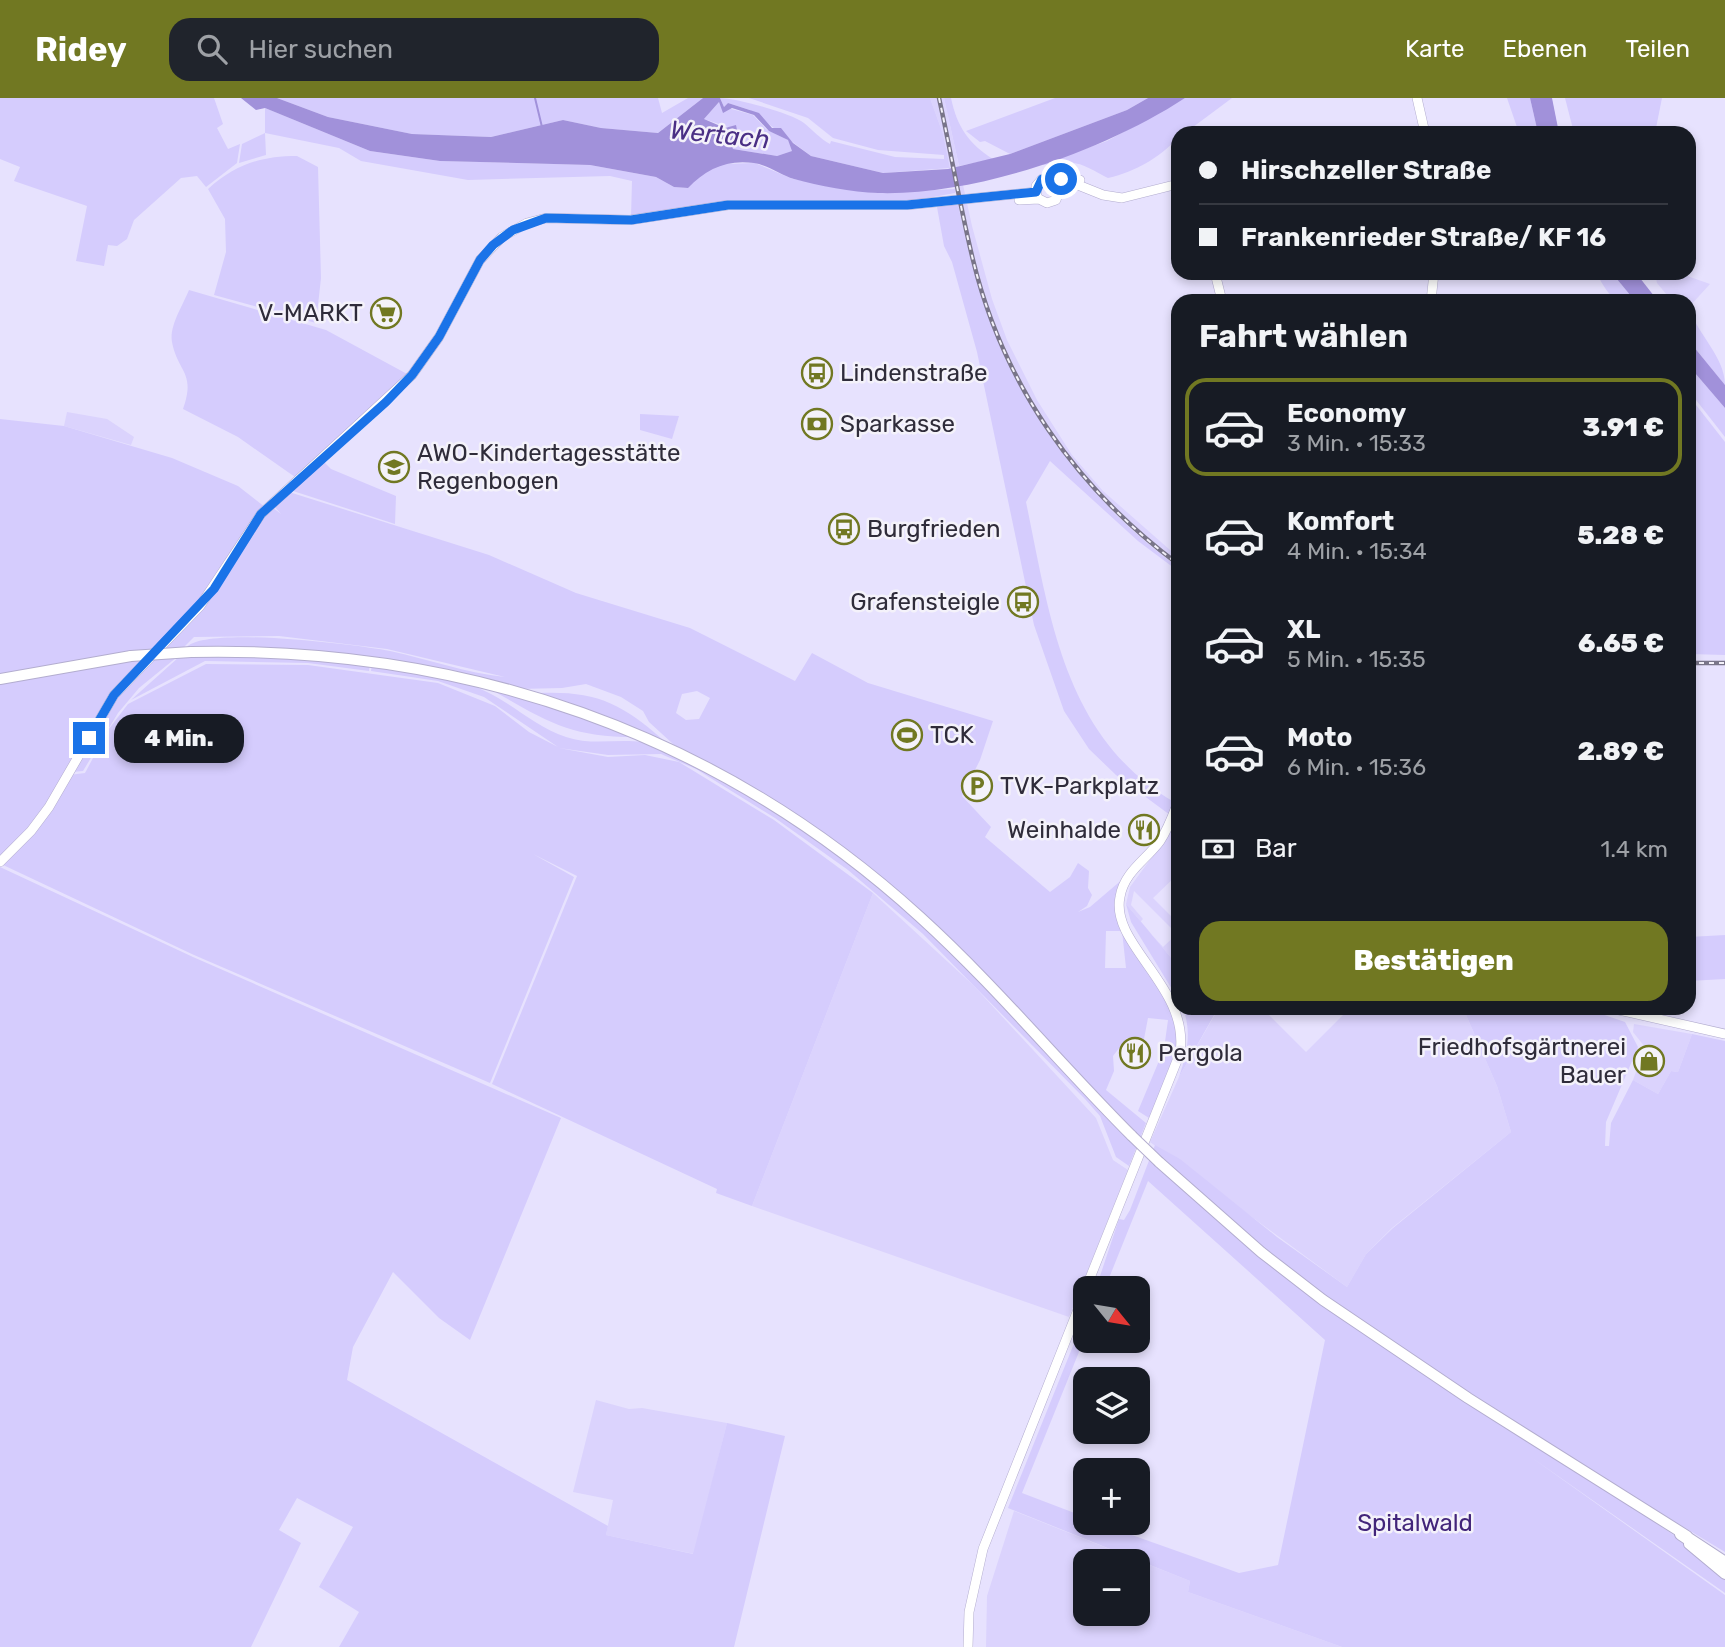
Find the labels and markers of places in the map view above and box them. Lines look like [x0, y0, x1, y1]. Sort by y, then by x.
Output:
supermarket icon: V-MARKT [369, 296, 403, 330]
place label: V-MARKT [258, 299, 363, 327]
bus stop icon: Lindenstraße [800, 356, 834, 390]
place label: Lindenstraße [840, 359, 987, 387]
bank icon: Sparkasse [800, 407, 834, 441]
place label: Sparkasse [840, 410, 955, 438]
place label: AWO-Kindertagesstätte Regenbogen [417, 439, 680, 495]
school or university icon: AWO-Kindertagesstätte Regenbogen [377, 450, 411, 484]
bus stop icon: Burgfrieden [827, 512, 861, 546]
place label: Burgfrieden [867, 515, 1001, 543]
bus stop icon: Grafensteigle [1006, 585, 1040, 619]
place label: Grafensteigle [850, 588, 1000, 616]
sports icon: TCK [890, 718, 924, 752]
place label: TCK [930, 721, 975, 749]
parking icon: TVK-Parkplatz [960, 769, 994, 803]
place label: TVK-Parkplatz [1000, 772, 1159, 800]
restaurant icon: Weinhalde [1127, 813, 1161, 847]
place label: Weinhalde [1007, 816, 1121, 844]
place label: Friedhofsgärtnerei Bauer [1418, 1033, 1626, 1089]
restaurant icon: Pergola [1118, 1036, 1152, 1070]
place label: Pergola [1158, 1039, 1243, 1067]
shop icon: Friedhofsgärtnerei Bauer [1632, 1044, 1666, 1078]

